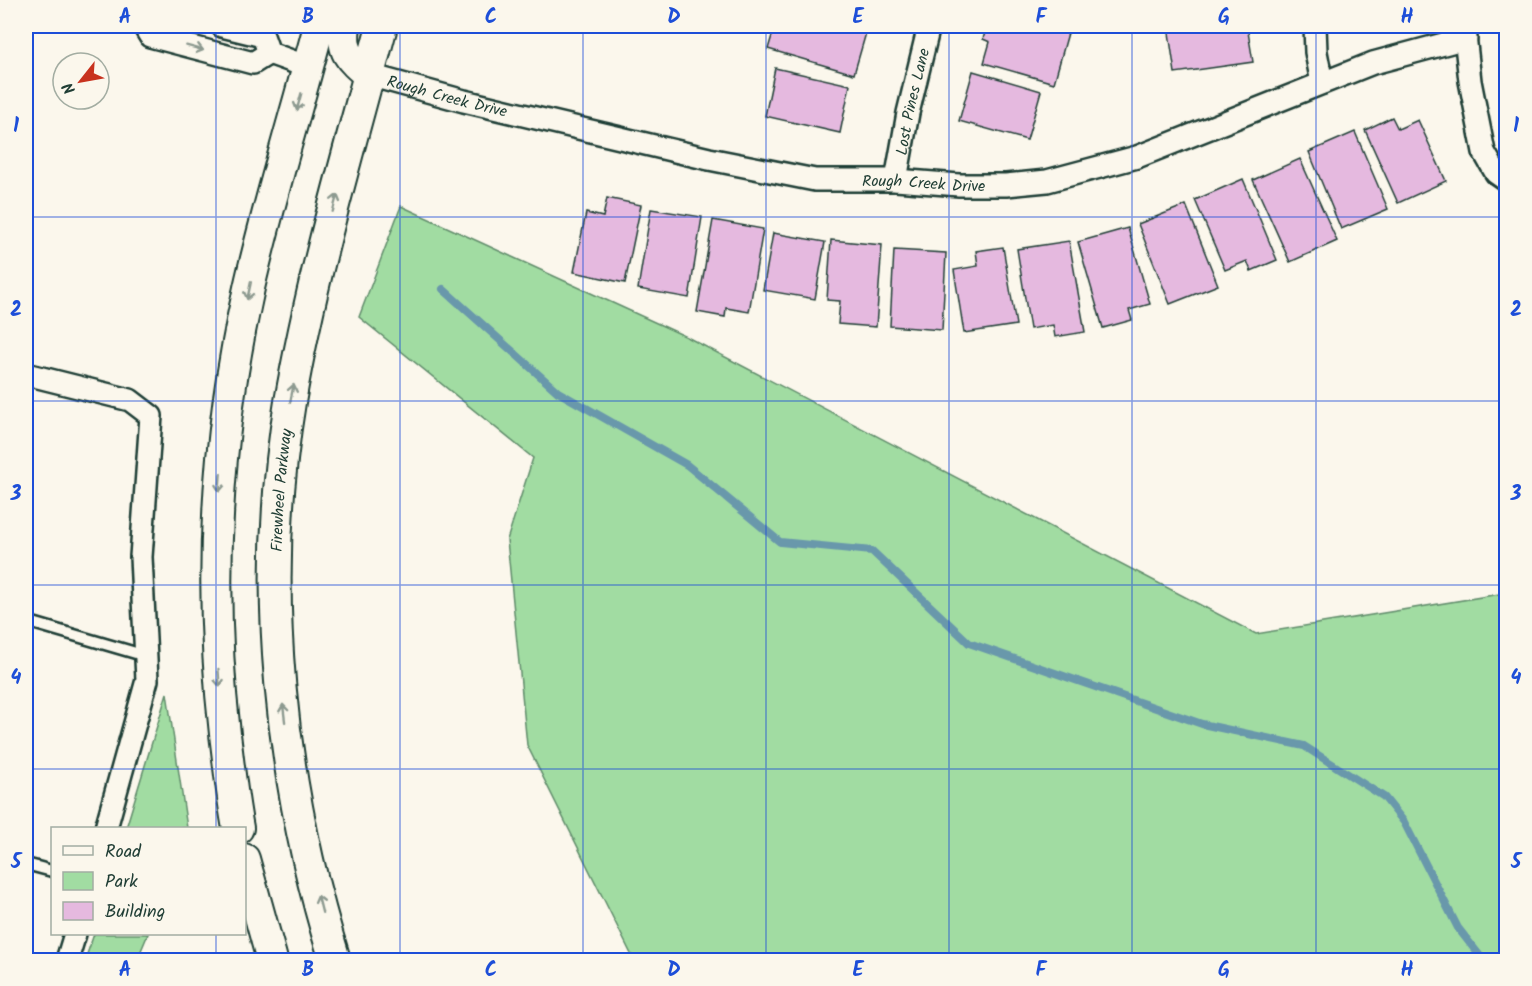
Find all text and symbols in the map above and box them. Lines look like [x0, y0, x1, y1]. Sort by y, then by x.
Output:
text: A [119, 2, 131, 34]
text: B [302, 2, 314, 34]
text: C [485, 2, 497, 34]
text: D [667, 2, 681, 34]
text: E [852, 2, 864, 34]
text: F [1036, 2, 1048, 34]
text: G [1218, 2, 1230, 34]
text: H [1400, 2, 1414, 34]
one-way arrow [185, 43, 204, 54]
street label: Lost Pines Lane [890, 46, 937, 157]
north arrow [51, 51, 111, 111]
street label: Rough Creek Drive [384, 69, 510, 125]
text: N [56, 77, 83, 99]
one-way arrow [292, 92, 304, 111]
text: 1 [13, 111, 19, 143]
text: 1 [1513, 111, 1519, 143]
street label: Rough Creek Drive [862, 169, 985, 199]
one-way arrow [330, 193, 341, 212]
one-way arrow [243, 281, 254, 300]
text: 2 [10, 295, 22, 327]
text: 2 [1510, 295, 1522, 327]
one-way arrow [287, 384, 298, 403]
street label: Firewheel Parkway [265, 427, 300, 552]
one-way arrow [214, 473, 225, 493]
text: 3 [10, 479, 22, 511]
text: 3 [1510, 479, 1522, 511]
text: 4 [11, 663, 22, 695]
text: 4 [1511, 663, 1522, 695]
one-way arrow [214, 668, 225, 688]
one-way arrow [278, 703, 289, 723]
legend [51, 827, 246, 935]
text: Road [105, 838, 142, 867]
text: 5 [10, 847, 23, 879]
text: 5 [1510, 847, 1523, 879]
text: Park [105, 868, 138, 897]
one-way arrow [313, 895, 325, 914]
text: Building [105, 898, 165, 927]
text: A [119, 955, 131, 986]
text: B [302, 955, 314, 986]
text: C [485, 955, 497, 986]
text: D [667, 955, 681, 986]
text: E [852, 955, 864, 986]
text: F [1036, 955, 1048, 986]
text: G [1218, 955, 1230, 986]
text: H [1400, 955, 1414, 986]

